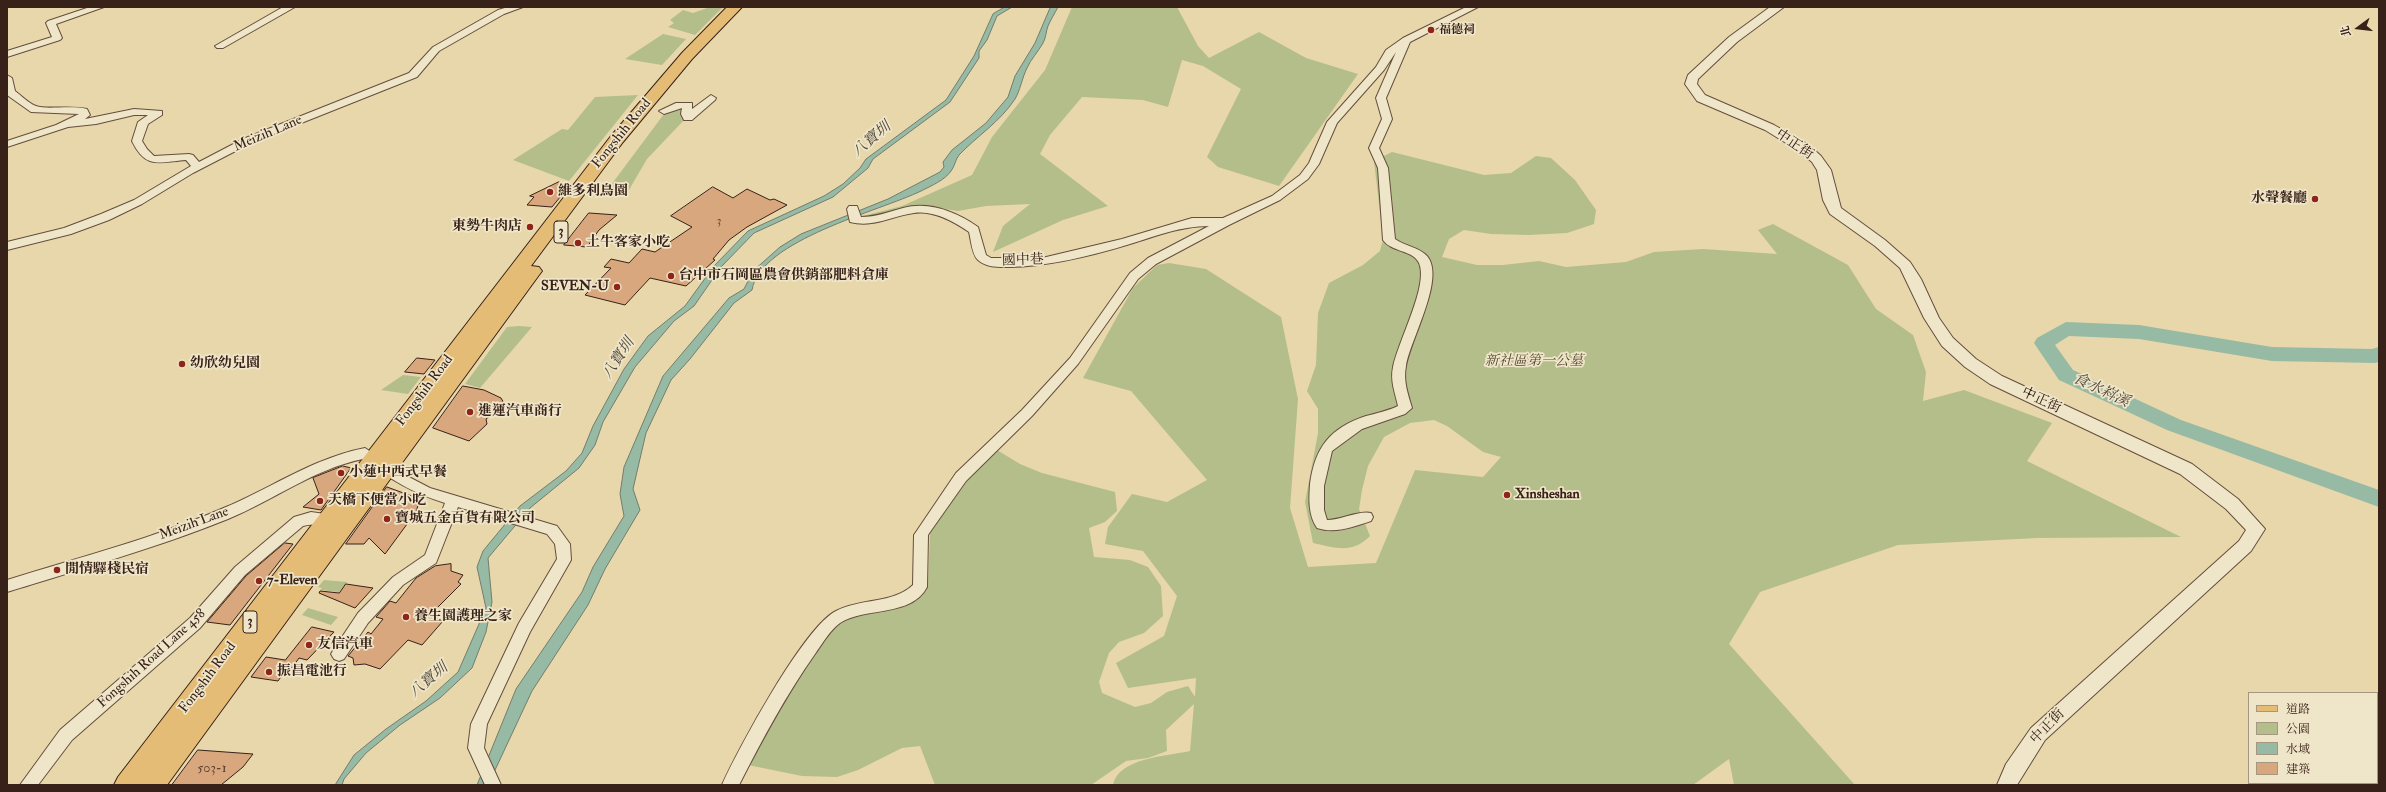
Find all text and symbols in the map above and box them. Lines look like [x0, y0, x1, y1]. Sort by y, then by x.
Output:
north arrow [2338, 8, 2378, 48]
place label: 福德祠 [1439, 23, 1475, 37]
text: 北 [2338, 24, 2354, 38]
marker: 福德祠 [1426, 25, 1436, 35]
street label: Fongshih Road [589, 96, 655, 172]
street label: Meizih Lane [231, 112, 305, 156]
water label: 八寶圳 [849, 119, 895, 161]
street label: 中正街 [1772, 126, 1816, 164]
place label: 維多利鳥園 [558, 184, 628, 200]
marker: 維多利鳥園 [545, 187, 555, 197]
place label: 水聲餐廳 [2251, 191, 2307, 207]
marker: 水聲餐廳 [2310, 194, 2320, 204]
house number: 3 [717, 214, 721, 228]
place label: 東勢牛肉店 [452, 219, 522, 235]
road number: 3 [554, 221, 568, 243]
marker: 東勢牛肉店 [525, 222, 535, 232]
place label: 土牛客家小吃 [586, 235, 670, 251]
marker: 土牛客家小吃 [573, 238, 583, 248]
street label: 國中巷 [1002, 252, 1044, 270]
place label: 台中市石岡區農會供銷部肥料倉庫 [679, 268, 889, 284]
marker: 台中市石岡區農會供銷部肥料倉庫 [666, 271, 676, 281]
place label: SEVEN-U [541, 279, 609, 295]
marker: SEVEN-U [612, 282, 622, 292]
water label: 八寶圳 [599, 335, 639, 383]
street label: Fongshih Road [393, 352, 457, 430]
park label: 新社區第一公墓 [1485, 354, 1583, 370]
place label: 幼欣幼兒園 [190, 356, 260, 372]
marker: 幼欣幼兒園 [177, 359, 187, 369]
water label: 食水嵙溪 [2070, 370, 2132, 412]
street label: 中正街 [2018, 385, 2064, 417]
place label: 進運汽車商行 [478, 404, 562, 420]
marker: 進運汽車商行 [465, 407, 475, 417]
place label: 小蓮中西式早餐 [349, 465, 447, 481]
marker: 小蓮中西式早餐 [336, 468, 346, 478]
place label: Xinsheshan [1515, 487, 1580, 503]
marker: Xinsheshan [1502, 490, 1512, 500]
place label: 天橋下便當小吃 [328, 493, 426, 509]
marker: 天橋下便當小吃 [315, 496, 325, 506]
street label: Meizih Lane [157, 504, 231, 544]
place label: 寶城五金百貨有限公司 [395, 511, 535, 527]
marker: 寶城五金百貨有限公司 [382, 514, 392, 524]
place label: 閒情驛棧民宿 [65, 562, 149, 578]
marker: 閒情驛棧民宿 [52, 565, 62, 575]
place label: 7-Eleven [267, 573, 318, 589]
marker: 7-Eleven [254, 576, 264, 586]
street label: Fongshih Road Lane 458 [94, 606, 210, 712]
place label: 養生園護理之家 [414, 609, 512, 625]
road number: 3 [243, 611, 257, 633]
marker: 養生園護理之家 [401, 612, 411, 622]
place label: 友信汽車 [317, 637, 373, 653]
street label: Fongshih Road [176, 639, 240, 717]
marker: 友信汽車 [304, 640, 314, 650]
water label: 八寶圳 [406, 660, 452, 702]
place label: 振昌電池行 [277, 664, 347, 680]
marker: 振昌電池行 [264, 667, 274, 677]
legend [2248, 692, 2378, 784]
text: 道路 [2286, 702, 2310, 717]
street label: 中正街 [2027, 706, 2069, 748]
text: 公園 [2286, 722, 2310, 737]
text: 水域 [2286, 742, 2310, 757]
house number: 503-1 [197, 761, 227, 777]
text: 建築 [2286, 762, 2310, 777]

